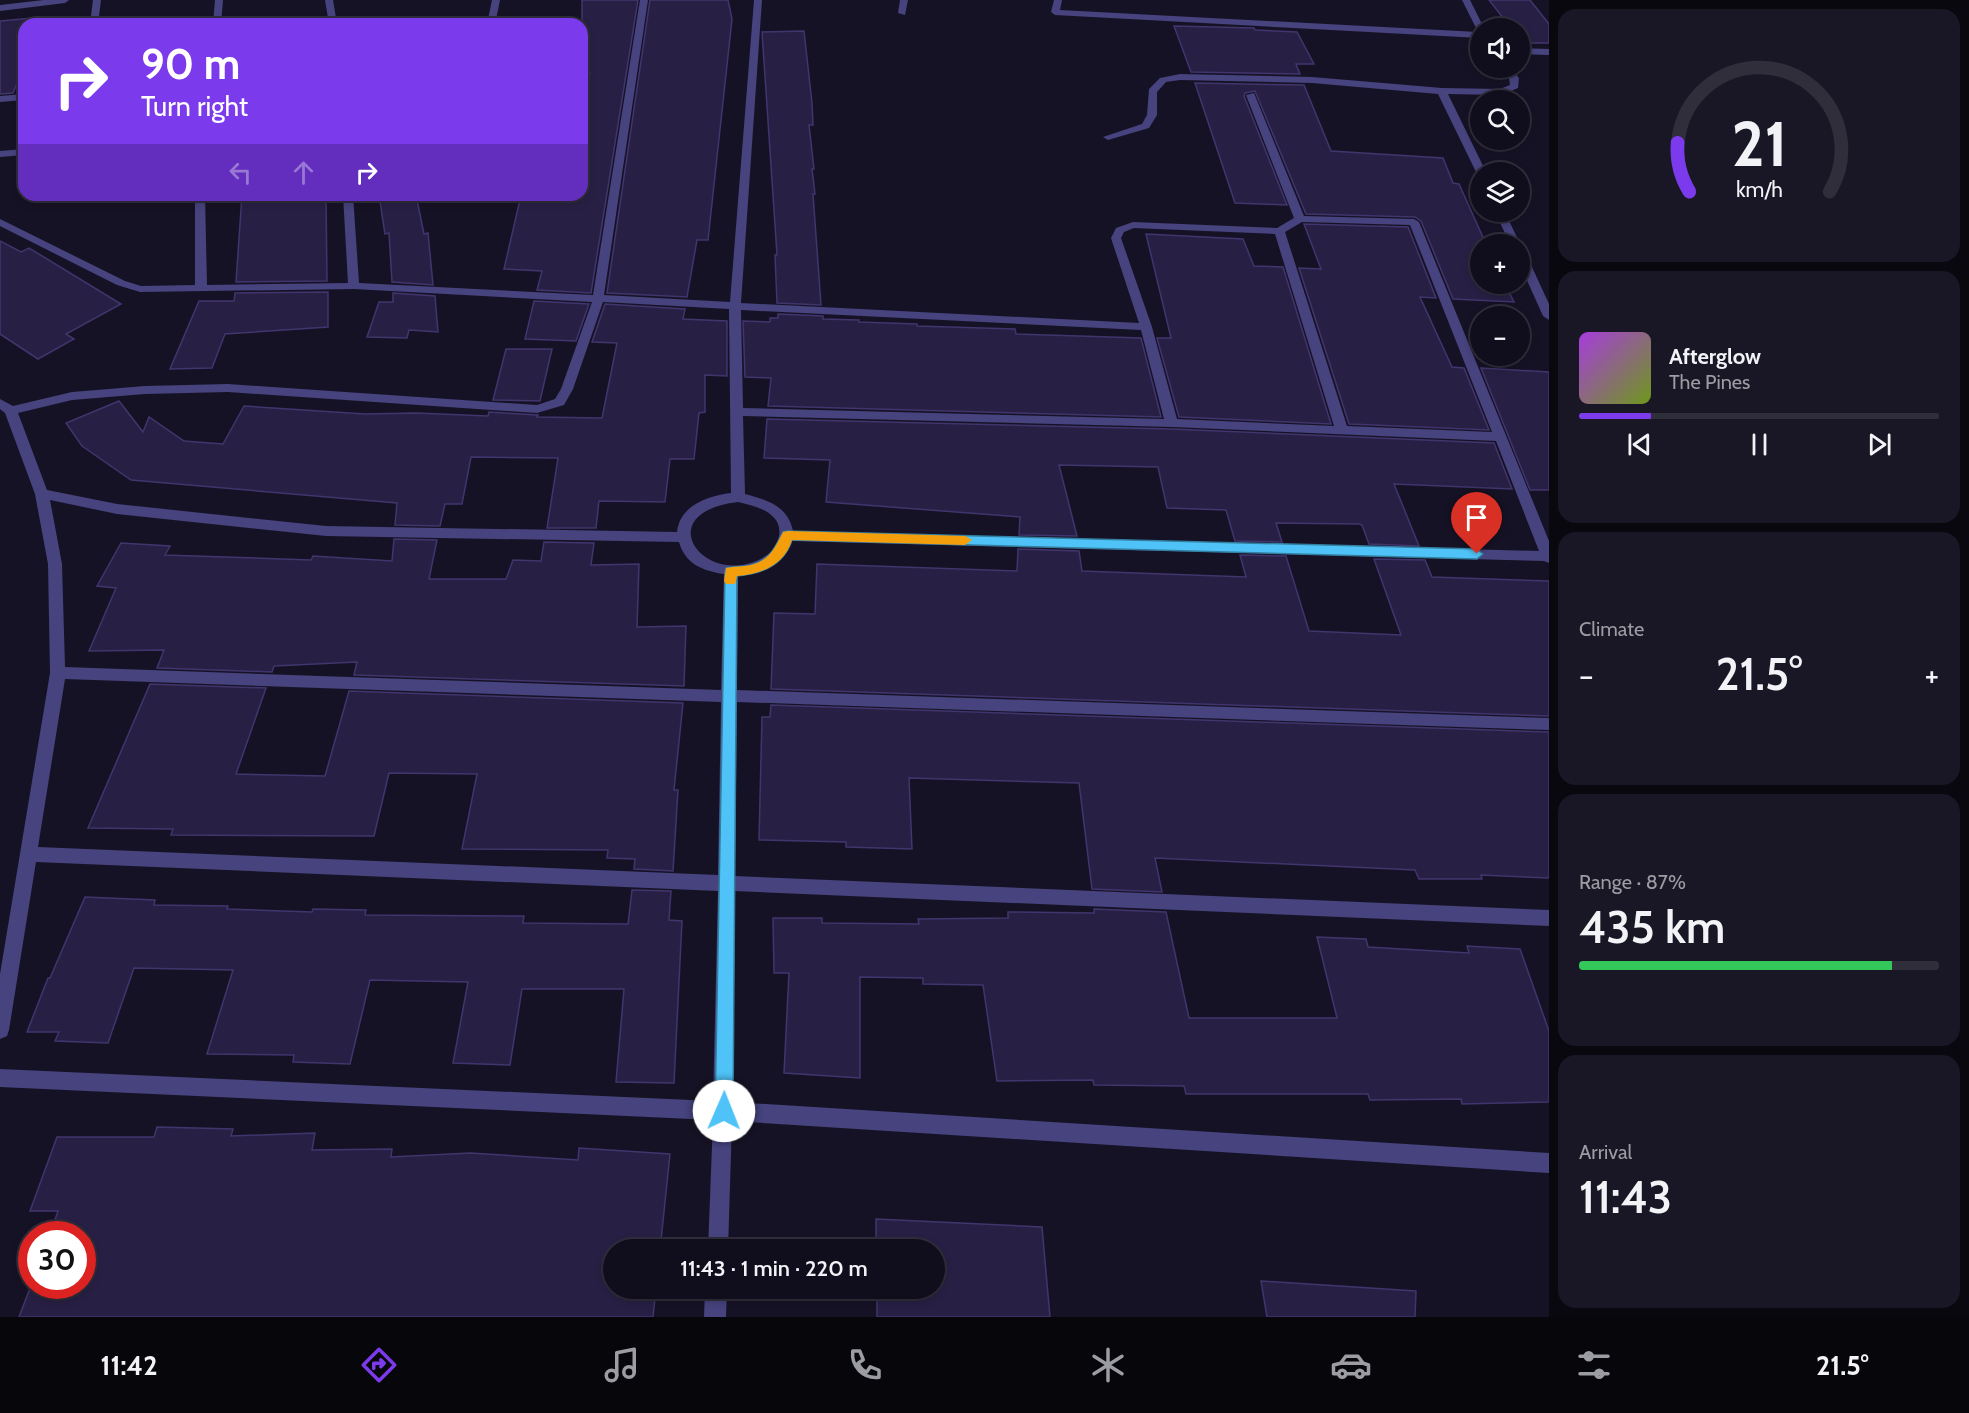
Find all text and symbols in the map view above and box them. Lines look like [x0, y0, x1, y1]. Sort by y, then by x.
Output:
map controls [1470, 18, 1530, 366]
button: sound [1470, 18, 1530, 78]
text: 90 m [141, 38, 240, 90]
icon: right [42, 42, 120, 120]
text: Turn right [141, 90, 248, 123]
button: search [1470, 90, 1530, 150]
text: 21 [1731, 106, 1787, 182]
icon: left [224, 156, 257, 189]
icon: ahead [287, 156, 320, 189]
icon: right [350, 156, 383, 189]
button: layers [1470, 162, 1530, 222]
text: km/h [1736, 177, 1782, 203]
button: + [1470, 234, 1530, 294]
button: − [1470, 306, 1530, 366]
text: Afterglow [1669, 343, 1761, 370]
text: The Pines [1669, 370, 1750, 394]
icon: previous [1623, 428, 1656, 461]
icon: pause [1743, 428, 1776, 461]
icon: next [1863, 428, 1896, 461]
pin [1451, 492, 1502, 554]
icon: arrive [1460, 501, 1493, 534]
text: Climate [1579, 617, 1644, 641]
text: 21.5° [1716, 647, 1802, 701]
text: − [1579, 655, 1594, 695]
text: + [1924, 655, 1939, 695]
text: Range · 87% [1579, 870, 1686, 894]
text: 435 km [1579, 900, 1725, 954]
position arrow [692, 1079, 756, 1143]
text: Arrival [1579, 1140, 1632, 1164]
text: 11:43 [1579, 1170, 1672, 1224]
speed limit sign: 30 [18, 1221, 96, 1299]
text: 11:43 · 1 min · 220 m [680, 1255, 868, 1282]
icon: directions [358, 1344, 400, 1386]
icon: music [601, 1344, 643, 1386]
icon: phone [844, 1344, 886, 1386]
icon: climate [1087, 1344, 1129, 1386]
icon: car [1330, 1344, 1372, 1386]
icon: filters [1573, 1344, 1615, 1386]
text: 11:42 [100, 1349, 157, 1382]
text: 21.5° [1816, 1349, 1868, 1382]

